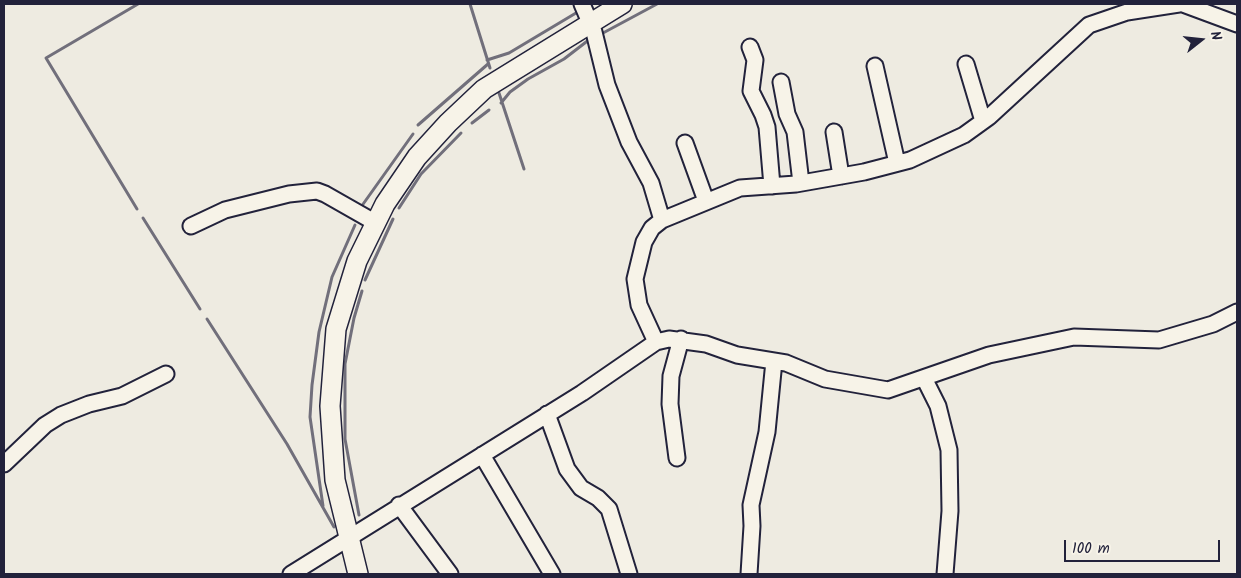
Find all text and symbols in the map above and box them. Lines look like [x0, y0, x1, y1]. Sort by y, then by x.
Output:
north arrow [1176, 15, 1226, 65]
text: N [1204, 29, 1227, 43]
scale bar [1066, 530, 1222, 562]
text: 100 m [1072, 537, 1110, 561]

